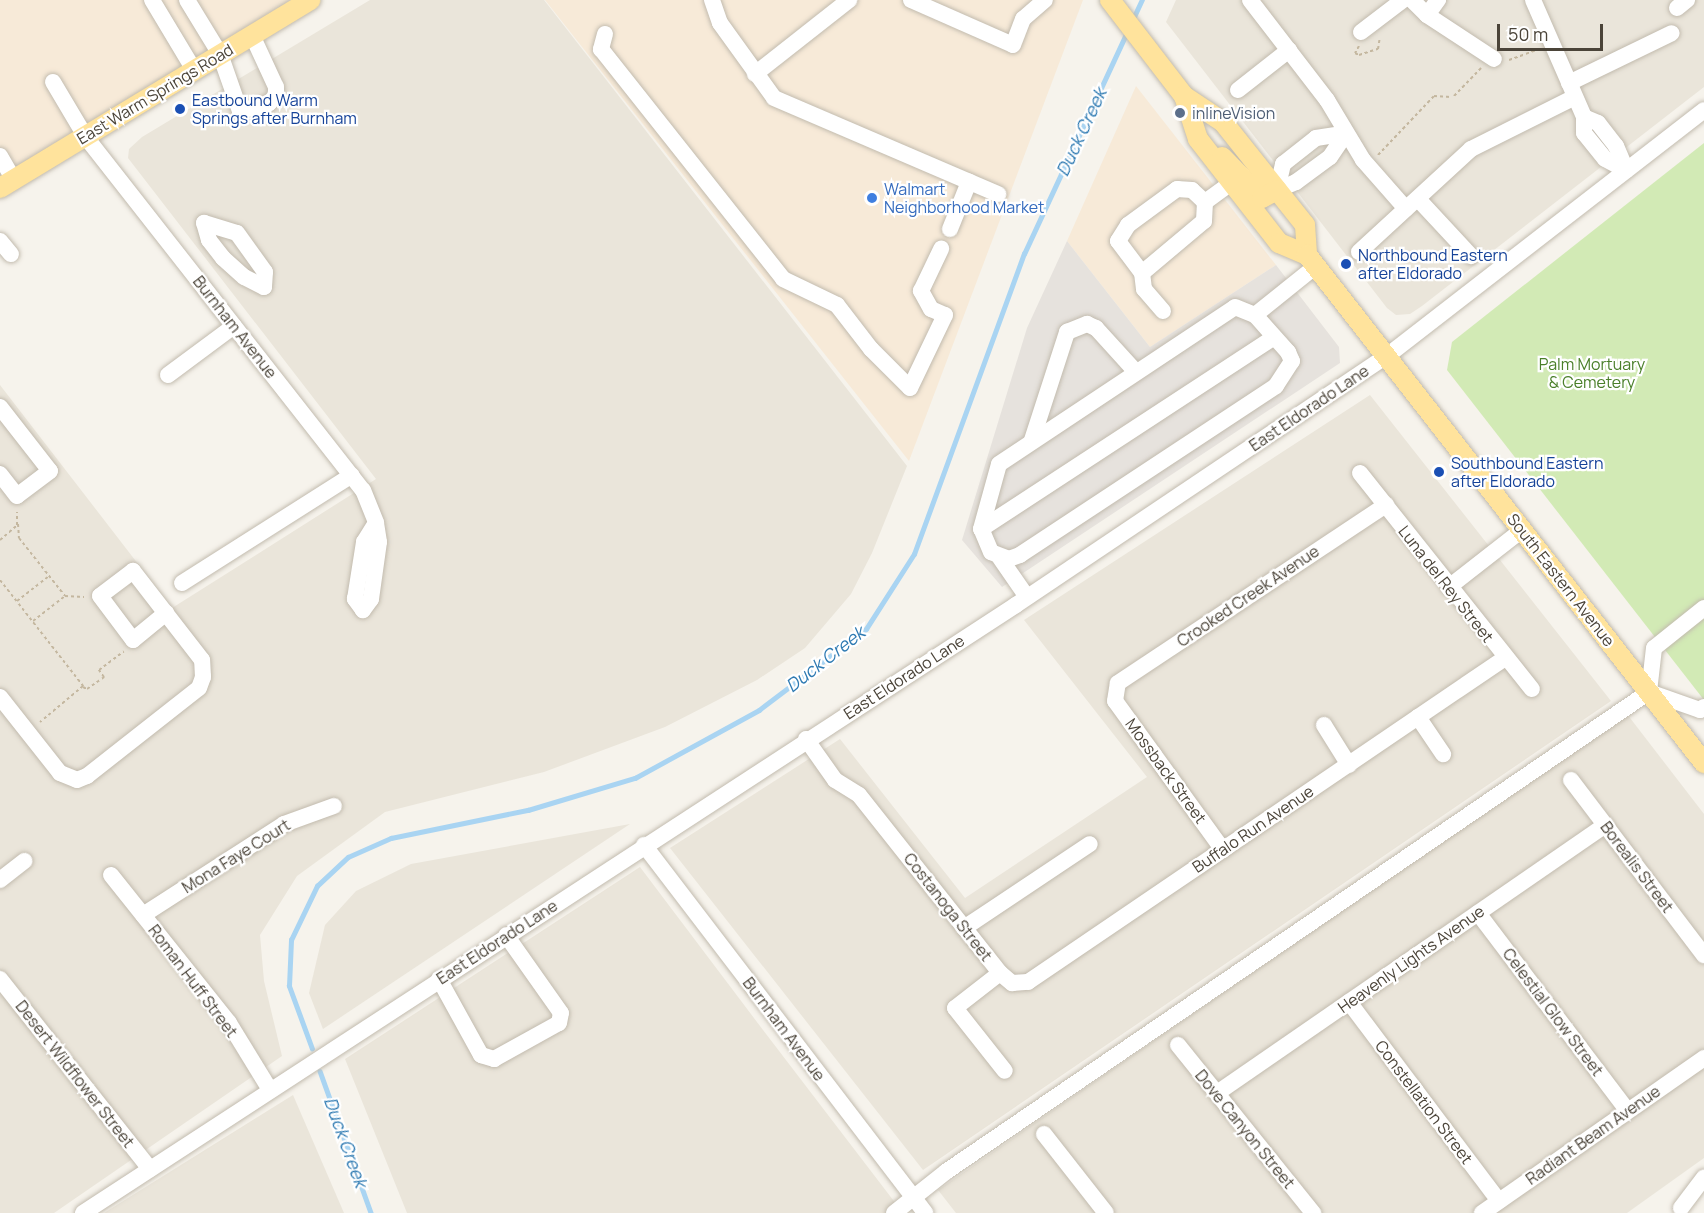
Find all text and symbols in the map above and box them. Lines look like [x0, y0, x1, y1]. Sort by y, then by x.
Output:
scale bar [1500, 12, 1606, 50]
text: 50 m [1508, 22, 1548, 46]
street label: East Warm Springs Road [73, 40, 237, 148]
water label: Duck Creek [1051, 85, 1111, 179]
place label: Eastbound Warm Springs after Burnham [192, 90, 357, 128]
marker: Eastbound Warm Springs after Burnham [173, 102, 187, 116]
place label: inlineVision [1192, 103, 1275, 123]
marker: inlineVision [1173, 106, 1187, 120]
place label: Walmart Neighborhood Market [884, 179, 1044, 217]
marker: Walmart Neighborhood Market [865, 191, 879, 205]
place label: Northbound Eastern after Eldorado [1358, 245, 1508, 283]
marker: Northbound Eastern after Eldorado [1339, 257, 1353, 271]
street label: Burnham Avenue [189, 272, 281, 382]
park label: Palm Mortuary & Cemetery [1539, 354, 1645, 392]
street label: East Eldorado Lane [1246, 361, 1372, 455]
place label: Southbound Eastern after Eldorado [1451, 453, 1603, 491]
marker: Southbound Eastern after Eldorado [1432, 465, 1446, 479]
street label: South Eastern Avenue [1503, 510, 1619, 650]
street label: Luna del Rey Street [1394, 522, 1498, 646]
street label: Crooked Creek Avenue [1173, 541, 1323, 651]
water label: Duck Creek [781, 621, 869, 697]
street label: East Eldorado Lane [840, 631, 968, 723]
street label: Mossback Street [1122, 715, 1210, 827]
street label: Buffalo Run Avenue [1189, 781, 1317, 877]
street label: Mona Faye Court [178, 815, 294, 897]
street label: Borealis Street [1597, 818, 1677, 916]
street label: Costanoga Street [900, 849, 996, 965]
street label: East Eldorado Lane [433, 896, 561, 988]
street label: Heavenly Lights Avenue [1334, 901, 1488, 1017]
street label: Roman Huff Street [144, 921, 242, 1041]
street label: Celestial Glow Street [1499, 944, 1607, 1080]
street label: Burnham Avenue [739, 973, 829, 1085]
street label: Desert Wildflower Street [12, 997, 138, 1151]
street label: Constellation Street [1371, 1036, 1477, 1168]
street label: Dove Canyon Street [1191, 1066, 1299, 1192]
street label: Radiant Beam Avenue [1522, 1081, 1664, 1189]
water label: Duck Creek [320, 1094, 372, 1190]

